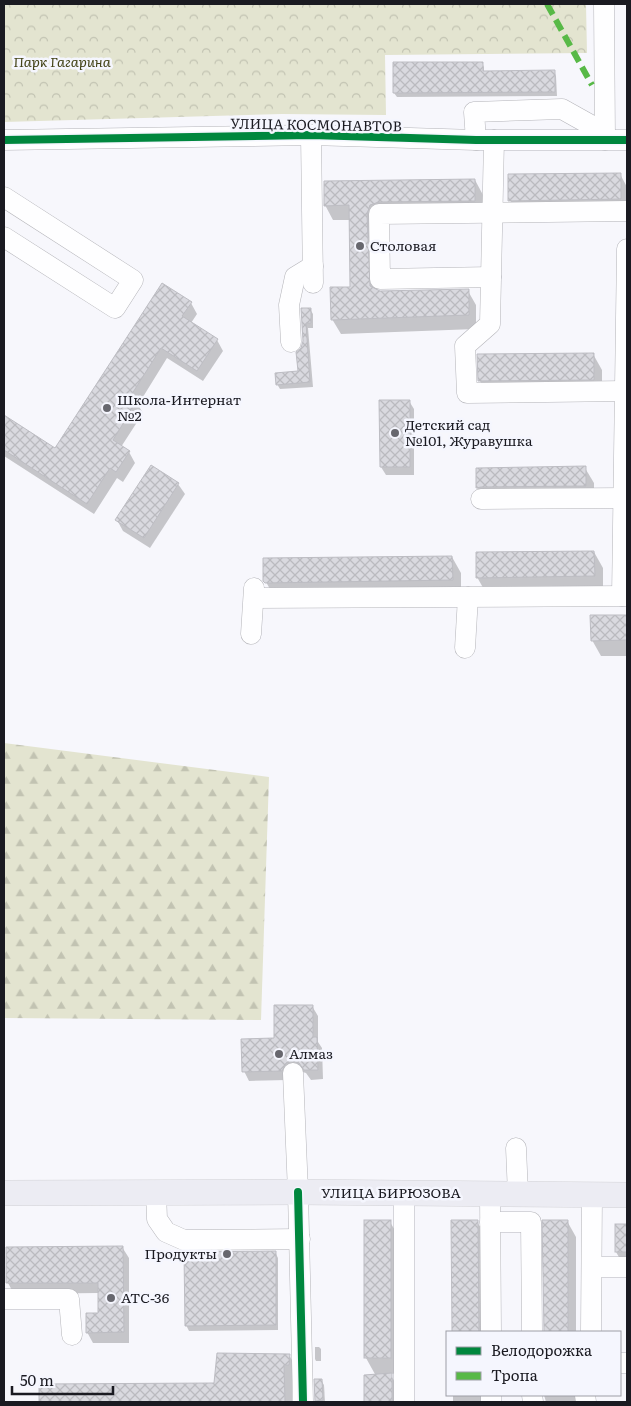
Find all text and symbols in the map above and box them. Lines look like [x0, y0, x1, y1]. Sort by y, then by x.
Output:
park label: Парк Гагарина [13, 51, 111, 71]
street label: УЛИЦА КОСМОНАВТОВ [230, 113, 402, 135]
place label: Столовая [370, 235, 436, 255]
marker: Столовая [354, 240, 366, 252]
place label: Школа-Интернат №2 [117, 389, 241, 425]
marker: Школа-Интернат №2 [101, 402, 113, 414]
place label: Детский сад №101, Журавушка [405, 414, 533, 450]
marker: Детский сад №101, Журавушка [389, 427, 401, 439]
place label: Алмаз [289, 1043, 333, 1063]
marker: Алмаз [273, 1048, 285, 1060]
street label: УЛИЦА БИРЮЗОВА [321, 1182, 461, 1202]
place label: Продукты [144, 1243, 217, 1263]
marker: Продукты [221, 1248, 233, 1260]
place label: АТС-36 [121, 1287, 170, 1307]
marker: АТС-36 [105, 1292, 117, 1304]
legend [446, 1331, 621, 1396]
text: Велодорожка [491, 1338, 593, 1361]
text: Тропа [491, 1363, 539, 1386]
scale bar [12, 1364, 114, 1396]
text: 50 m [20, 1368, 54, 1391]

